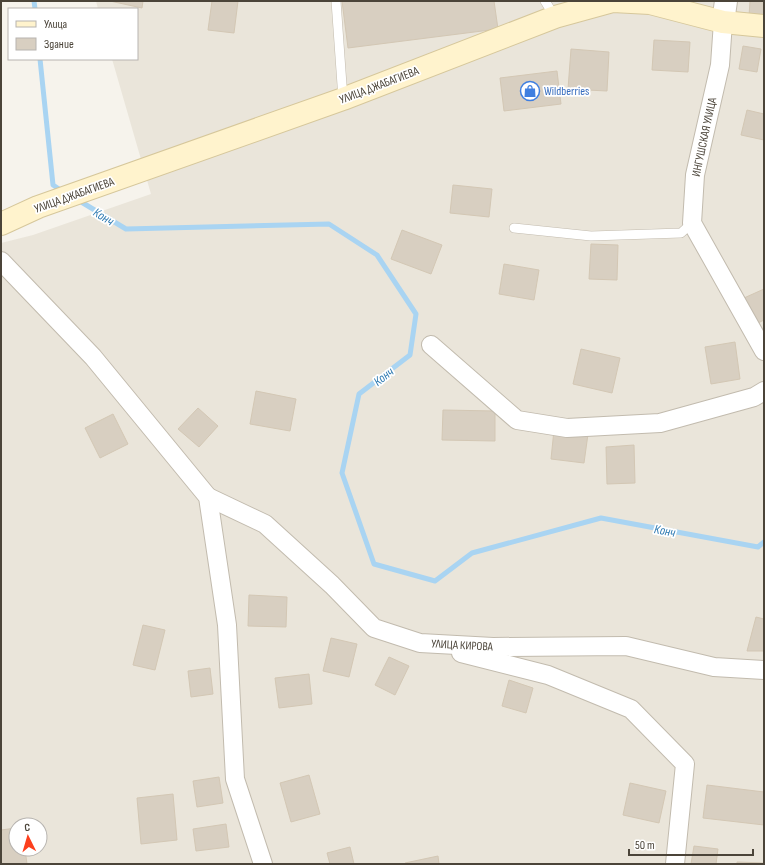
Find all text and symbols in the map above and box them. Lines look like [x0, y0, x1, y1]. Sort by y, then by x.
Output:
legend [8, 8, 138, 60]
text: Улица [44, 17, 68, 32]
text: Здание [44, 37, 74, 52]
street label: УЛИЦА ДЖАБАГИЕВА [337, 63, 422, 108]
shop icon: Wildberries [519, 80, 541, 102]
place label: Wildberries [544, 84, 589, 99]
street label: ИНГУШСКАЯ УЛИЦА [689, 95, 720, 178]
street label: УЛИЦА ДЖАБАГИЕВА [32, 174, 117, 217]
water label: Конч [90, 204, 118, 230]
water label: Конч [370, 363, 398, 390]
water label: Конч [653, 521, 678, 541]
street label: УЛИЦА КИРОВА [431, 636, 494, 655]
north arrow [8, 817, 48, 857]
text: С [24, 821, 31, 834]
scale bar [629, 831, 753, 857]
text: 50 m [635, 838, 655, 853]

